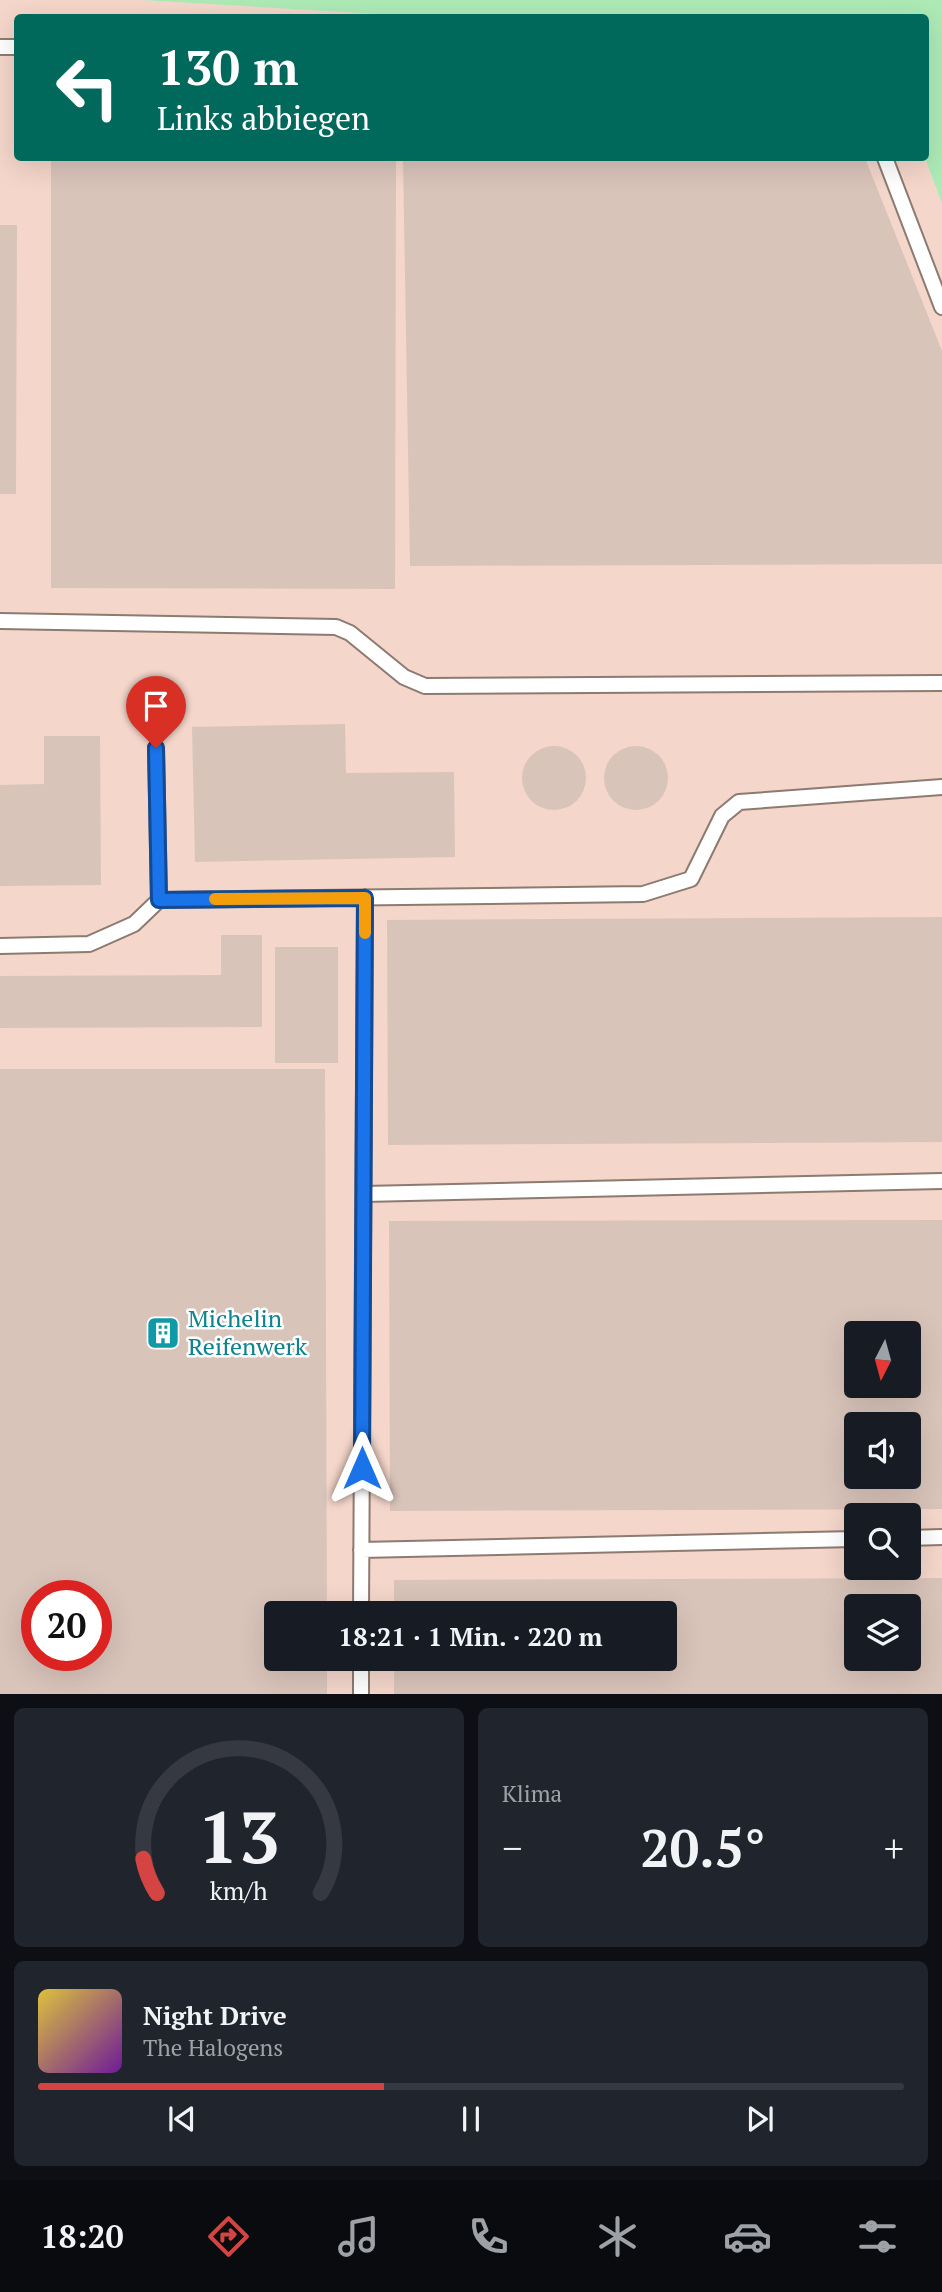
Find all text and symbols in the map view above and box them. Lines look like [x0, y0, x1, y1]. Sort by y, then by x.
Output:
text: 130 m [157, 34, 299, 99]
icon: left [42, 42, 133, 133]
text: Links abbiegen [157, 97, 370, 139]
pin [126, 676, 186, 748]
icon: arrive [137, 687, 175, 725]
place label: Michelin Reifenwerk [188, 1302, 308, 1362]
building icon: Michelin Reifenwerk [144, 1314, 182, 1352]
north arrow [844, 1321, 920, 1398]
map controls [844, 1321, 921, 1671]
button: sound [844, 1412, 921, 1489]
position arrow [325, 1431, 399, 1505]
button: search [844, 1503, 921, 1580]
speed limit sign: 20 [21, 1580, 112, 1671]
button: layers [844, 1594, 921, 1671]
text: 18:21 · 1 Min. · 220 m [338, 1619, 603, 1653]
text: Klima [502, 1778, 562, 1809]
text: 13 [198, 1788, 280, 1885]
text: 20.5° [640, 1813, 766, 1882]
text: − [502, 1823, 522, 1873]
text: + [884, 1823, 904, 1873]
text: km/h [210, 1874, 268, 1907]
text: Night Drive [143, 1998, 287, 2032]
text: The Halogens [143, 2032, 283, 2063]
icon: previous [163, 2100, 201, 2138]
icon: pause [452, 2100, 490, 2138]
icon: next [741, 2100, 779, 2138]
icon: directions [204, 2212, 253, 2261]
icon: music [334, 2212, 383, 2261]
icon: phone [464, 2212, 513, 2261]
icon: climate [593, 2212, 642, 2261]
icon: car [723, 2212, 772, 2261]
icon: filters [853, 2212, 902, 2261]
text: 18:20 [40, 2215, 124, 2257]

